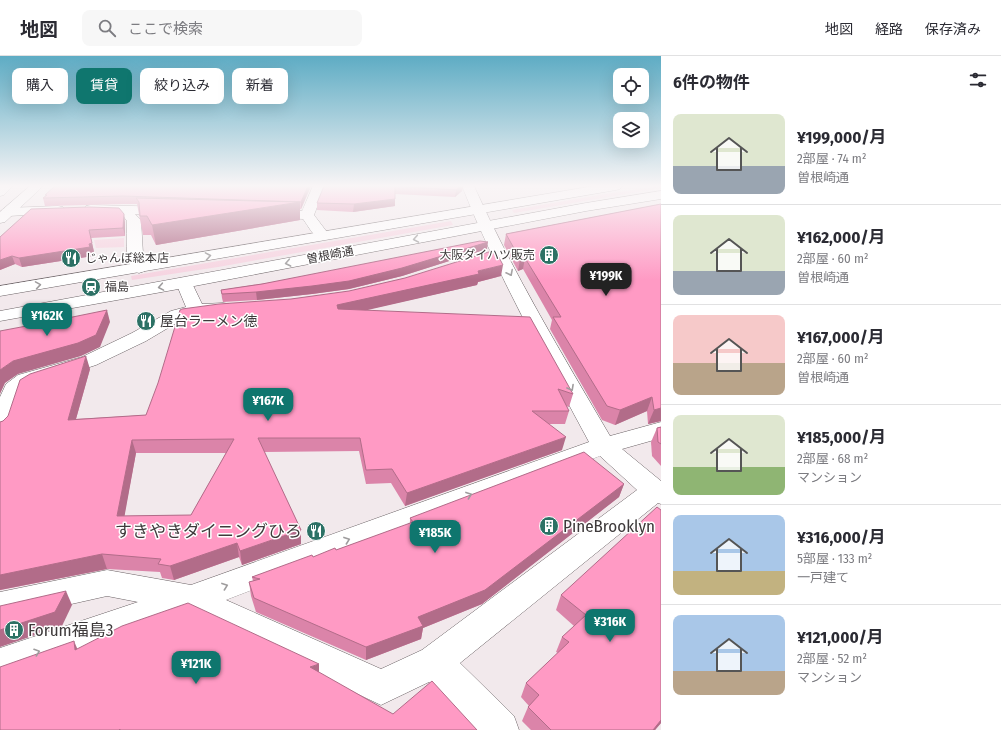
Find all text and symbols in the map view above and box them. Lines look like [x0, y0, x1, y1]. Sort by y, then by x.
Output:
search box [82, 10, 362, 46]
icon: search [96, 17, 118, 39]
text: 地図 [20, 18, 58, 41]
text: ここで検索 [128, 20, 203, 38]
text: 地図 [825, 21, 853, 38]
text: 経路 [875, 21, 903, 38]
text: 保存済み [925, 21, 981, 38]
chip: 購入 [12, 68, 68, 104]
chip: 賃貸 [76, 68, 132, 104]
chip: 絞り込み [140, 68, 224, 104]
chip: 新着 [232, 68, 288, 104]
map controls [613, 68, 649, 148]
button: locate [613, 68, 649, 104]
icon: filters [967, 69, 989, 91]
text: 6件の物件 [673, 72, 750, 93]
button: layers [613, 112, 649, 148]
text: ¥199,000/月 [797, 127, 886, 148]
icon: home [705, 130, 753, 178]
text: 2部屋 · 74 m² [797, 151, 866, 166]
text: 曽根崎通 [797, 170, 849, 185]
text: ¥162,000/月 [797, 227, 886, 248]
icon: home [705, 231, 753, 279]
one-way arrow [413, 235, 419, 243]
street label: 曽根崎通 [305, 244, 355, 266]
building icon: 大阪ダイハツ販売 [538, 244, 560, 266]
restaurant icon: じゃんぼ総本店 [60, 247, 82, 269]
place label: 大阪ダイハツ販売 [439, 248, 535, 262]
place label: じゃんぼ総本店 [85, 251, 169, 265]
text: 2部屋 · 60 m² [797, 251, 869, 266]
one-way arrow [205, 252, 211, 261]
one-way arrow [285, 259, 291, 267]
pin: ¥199K [578, 263, 634, 297]
text: ¥199K [590, 268, 622, 283]
one-way arrow [505, 269, 513, 277]
text: 曽根崎通 [797, 270, 849, 285]
station icon: 福島 [80, 276, 102, 298]
place label: 福島 [105, 280, 129, 294]
one-way arrow [35, 281, 42, 290]
one-way arrow [157, 283, 164, 291]
pin: ¥162K [19, 303, 75, 337]
text: ¥162K [31, 308, 63, 323]
restaurant icon: 屋台ラーメン徳 [135, 310, 157, 332]
place label: 屋台ラーメン徳 [160, 313, 257, 330]
text: ¥167,000/月 [797, 327, 885, 348]
icon: home [705, 331, 753, 379]
text: 2部屋 · 60 m² [797, 351, 869, 366]
text: 曽根崎通 [797, 370, 849, 385]
one-way arrow [566, 384, 574, 391]
pin: ¥167K [240, 388, 296, 422]
text: ¥167K [252, 393, 284, 408]
text: ¥185,000/月 [797, 427, 886, 448]
icon: home [705, 431, 753, 479]
text: 2部屋 · 68 m² [797, 451, 868, 466]
text: マンション [797, 470, 862, 485]
one-way arrow [466, 492, 473, 500]
building icon: PineBrooklyn [538, 515, 560, 537]
place label: PineBrooklyn [563, 516, 655, 537]
restaurant icon: すきやきダイニングひろ [305, 520, 327, 542]
pin: ¥185K [407, 520, 463, 554]
place label: すきやきダイニングひろ [115, 521, 302, 542]
text: ¥185K [419, 525, 451, 540]
text: ¥316,000/月 [797, 527, 886, 548]
icon: home [705, 531, 753, 579]
one-way arrow [344, 537, 351, 545]
text: 5部屋 · 133 m² [797, 551, 872, 566]
text: 一戸建て [797, 570, 849, 585]
one-way arrow [222, 582, 229, 590]
pin: ¥316K [582, 609, 638, 643]
text: ¥316K [594, 614, 626, 629]
building icon: Forum福島3 [3, 619, 25, 641]
place label: Forum福島3 [28, 620, 113, 641]
text: ¥121,000/月 [797, 627, 884, 648]
icon: home [705, 631, 753, 679]
one-way arrow [33, 649, 40, 657]
pin: ¥121K [168, 651, 224, 685]
text: 2部屋 · 52 m² [797, 651, 867, 666]
text: ¥121K [181, 656, 211, 671]
text: マンション [797, 670, 862, 685]

